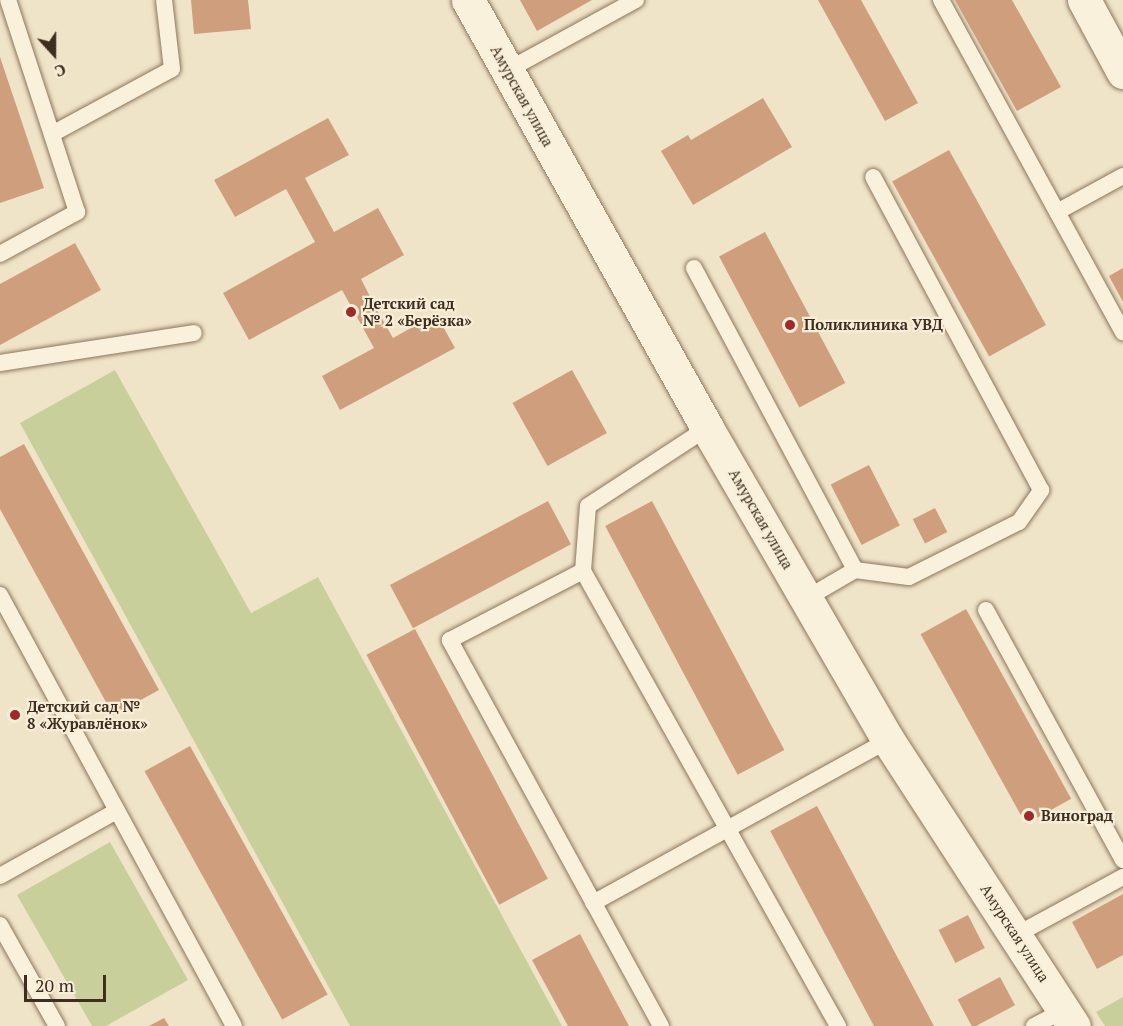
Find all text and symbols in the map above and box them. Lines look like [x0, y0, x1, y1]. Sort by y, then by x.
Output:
north arrow [24, 24, 84, 84]
street label: Амурская улица [487, 42, 557, 150]
text: С [52, 59, 69, 83]
place label: Детский сад № 2 «Берёзка» [363, 294, 472, 329]
marker: Детский сад № 2 «Берёзка» [344, 305, 358, 319]
marker: Поликлиника УВД [781, 316, 799, 334]
place label: Поликлиника УВД [804, 316, 943, 334]
street label: Амурская улица [725, 466, 797, 572]
place label: Детский сад № 8 «Журавлёнок» [27, 697, 148, 732]
marker: Детский сад № 8 «Журавлёнок» [8, 708, 22, 722]
place label: Виноград [1041, 807, 1113, 825]
marker: Виноград [1022, 809, 1036, 823]
street label: Амурская улица [977, 881, 1053, 985]
scale bar [27, 963, 110, 1001]
text: 20 m [35, 973, 74, 997]

